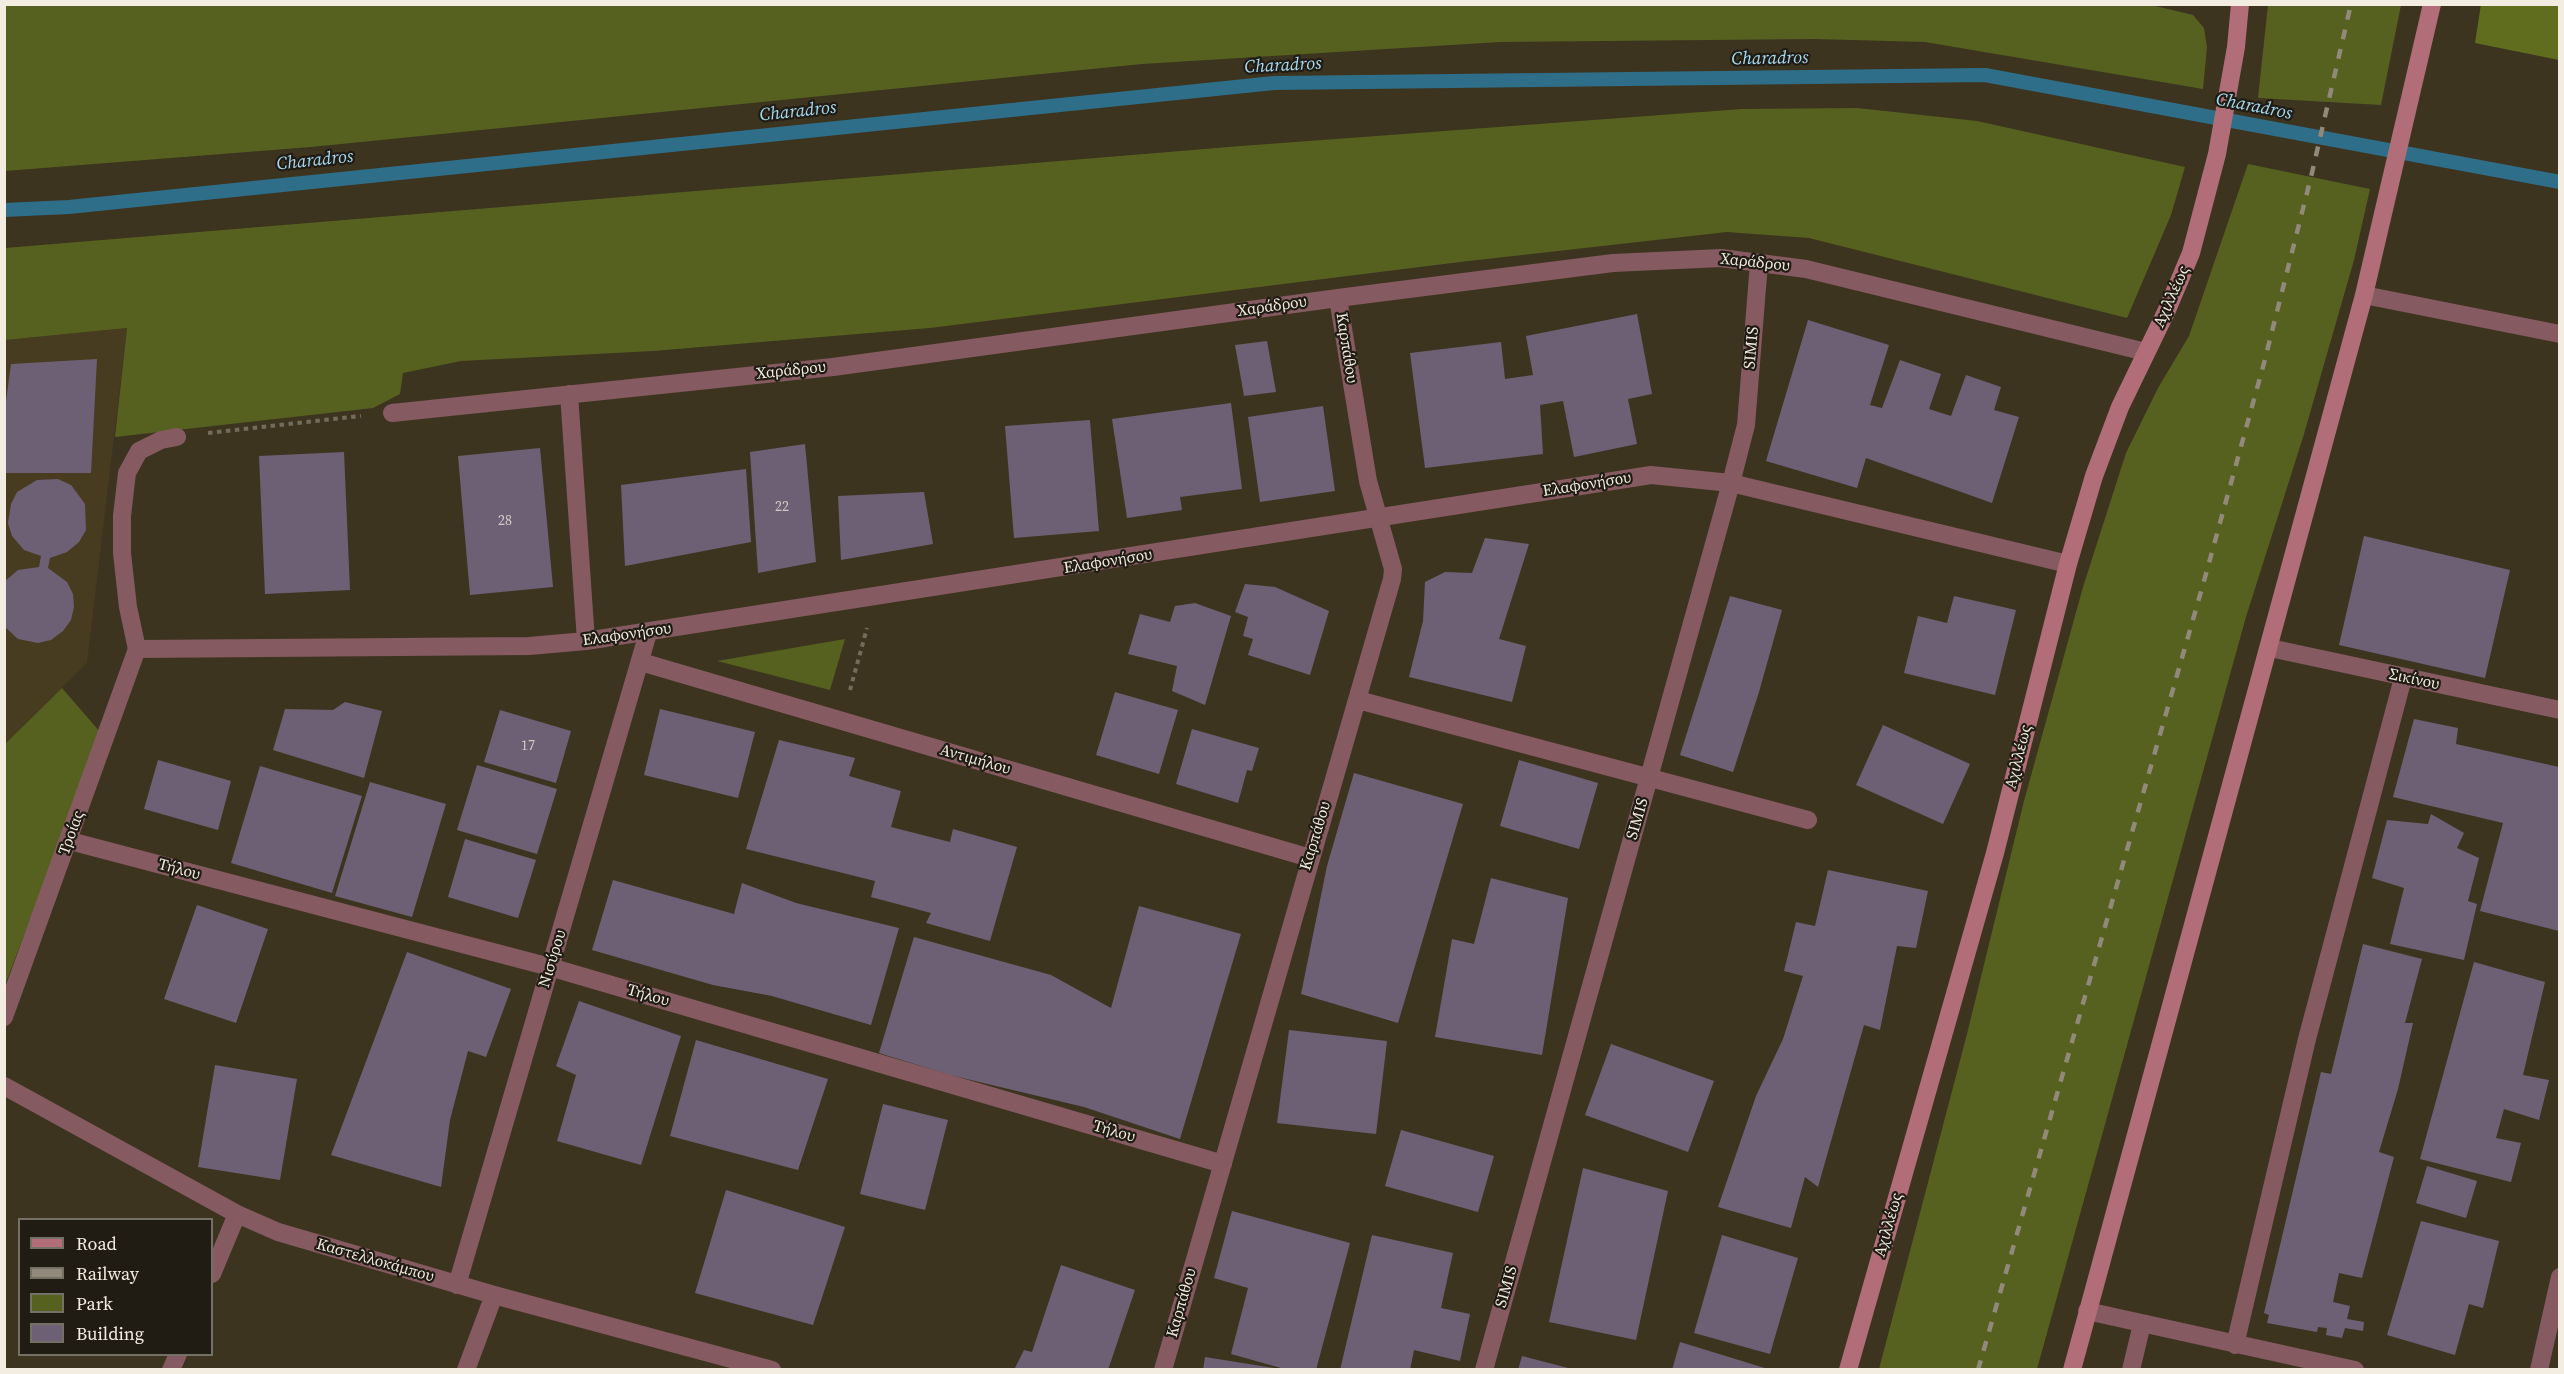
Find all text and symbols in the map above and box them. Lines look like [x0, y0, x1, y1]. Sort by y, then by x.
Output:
water label: Charadros [1731, 48, 1809, 70]
water label: Charadros [1244, 53, 1322, 79]
water label: Charadros [2214, 89, 2294, 125]
water label: Charadros [759, 97, 837, 127]
water label: Charadros [276, 146, 354, 176]
street label: Χαράδρου [1719, 250, 1791, 276]
street label: Αχιλλέως [2150, 263, 2194, 331]
street label: Χαράδρου [1236, 293, 1308, 321]
street label: Καρπάθου [1331, 311, 1361, 385]
street label: SIMIS [1741, 326, 1763, 370]
street label: Χαράδρου [755, 358, 827, 384]
street label: Ελαφονήσου [1541, 469, 1633, 501]
house number: 22 [775, 499, 789, 515]
house number: 28 [498, 513, 512, 529]
street label: Ελαφονήσου [1062, 546, 1154, 578]
street label: Ελαφονήσου [581, 619, 673, 651]
street label: Σικίνου [2387, 665, 2441, 695]
street label: Αχιλλέως [2002, 723, 2036, 791]
house number: 17 [521, 738, 535, 754]
street label: Αντιμήλου [937, 741, 1013, 779]
street label: SIMIS [1623, 796, 1653, 842]
street label: Καρπάθου [1296, 799, 1336, 873]
street label: Τροίας [55, 808, 89, 858]
street label: Τήλου [156, 855, 202, 885]
street label: Νισύρου [535, 928, 571, 990]
street label: Τήλου [625, 981, 671, 1011]
street label: Τήλου [1091, 1117, 1137, 1147]
street label: Αχιλλέως [1871, 1191, 1907, 1259]
legend [18, 1218, 213, 1356]
text: Road [76, 1231, 117, 1256]
street label: Καστελλοκάμπου [314, 1235, 436, 1287]
text: Railway [76, 1261, 139, 1286]
street label: SIMIS [1492, 1264, 1522, 1310]
street label: Καρπάθου [1163, 1266, 1201, 1340]
text: Park [76, 1291, 113, 1316]
text: Building [76, 1321, 144, 1346]

